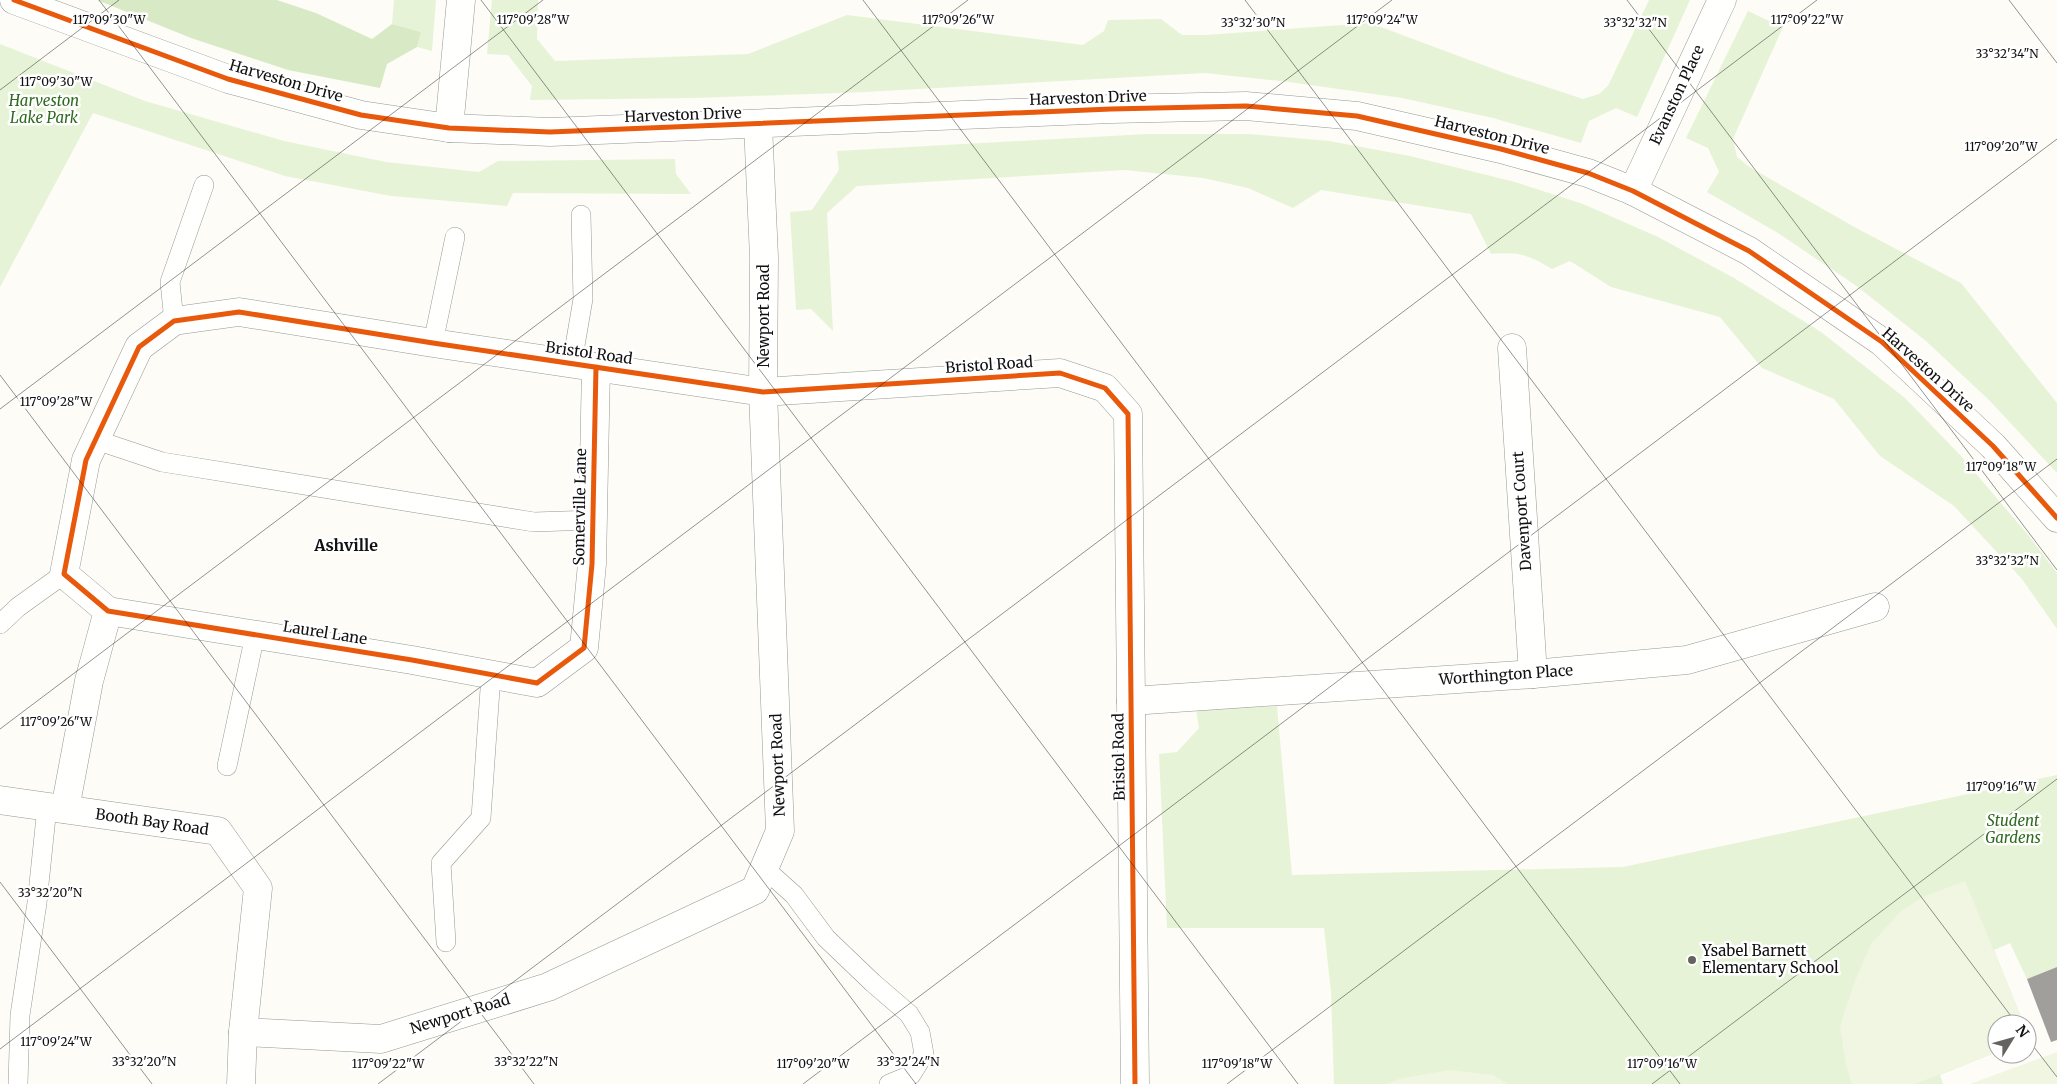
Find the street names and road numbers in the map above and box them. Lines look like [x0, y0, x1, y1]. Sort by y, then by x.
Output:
street label: Evanston Place [1645, 42, 1708, 148]
street label: Harveston Drive [227, 55, 345, 106]
street label: Harveston Drive [1029, 86, 1147, 109]
street label: Harveston Drive [624, 103, 742, 126]
street label: Harveston Drive [1433, 111, 1552, 158]
street label: Newport Road [754, 264, 773, 368]
street label: Harveston Drive [1878, 323, 1978, 416]
street label: Bristol Road [544, 337, 634, 368]
street label: Bristol Road [945, 352, 1033, 377]
street label: Somerville Lane [569, 448, 590, 566]
street label: Davenport Court [1508, 450, 1535, 571]
street label: Laurel Lane [282, 616, 369, 649]
street label: Worthington Place [1437, 660, 1574, 689]
street label: Newport Road [766, 713, 789, 817]
street label: Bristol Road [1108, 713, 1129, 801]
street label: Booth Bay Road [94, 804, 210, 839]
street label: Newport Road [408, 989, 512, 1038]

